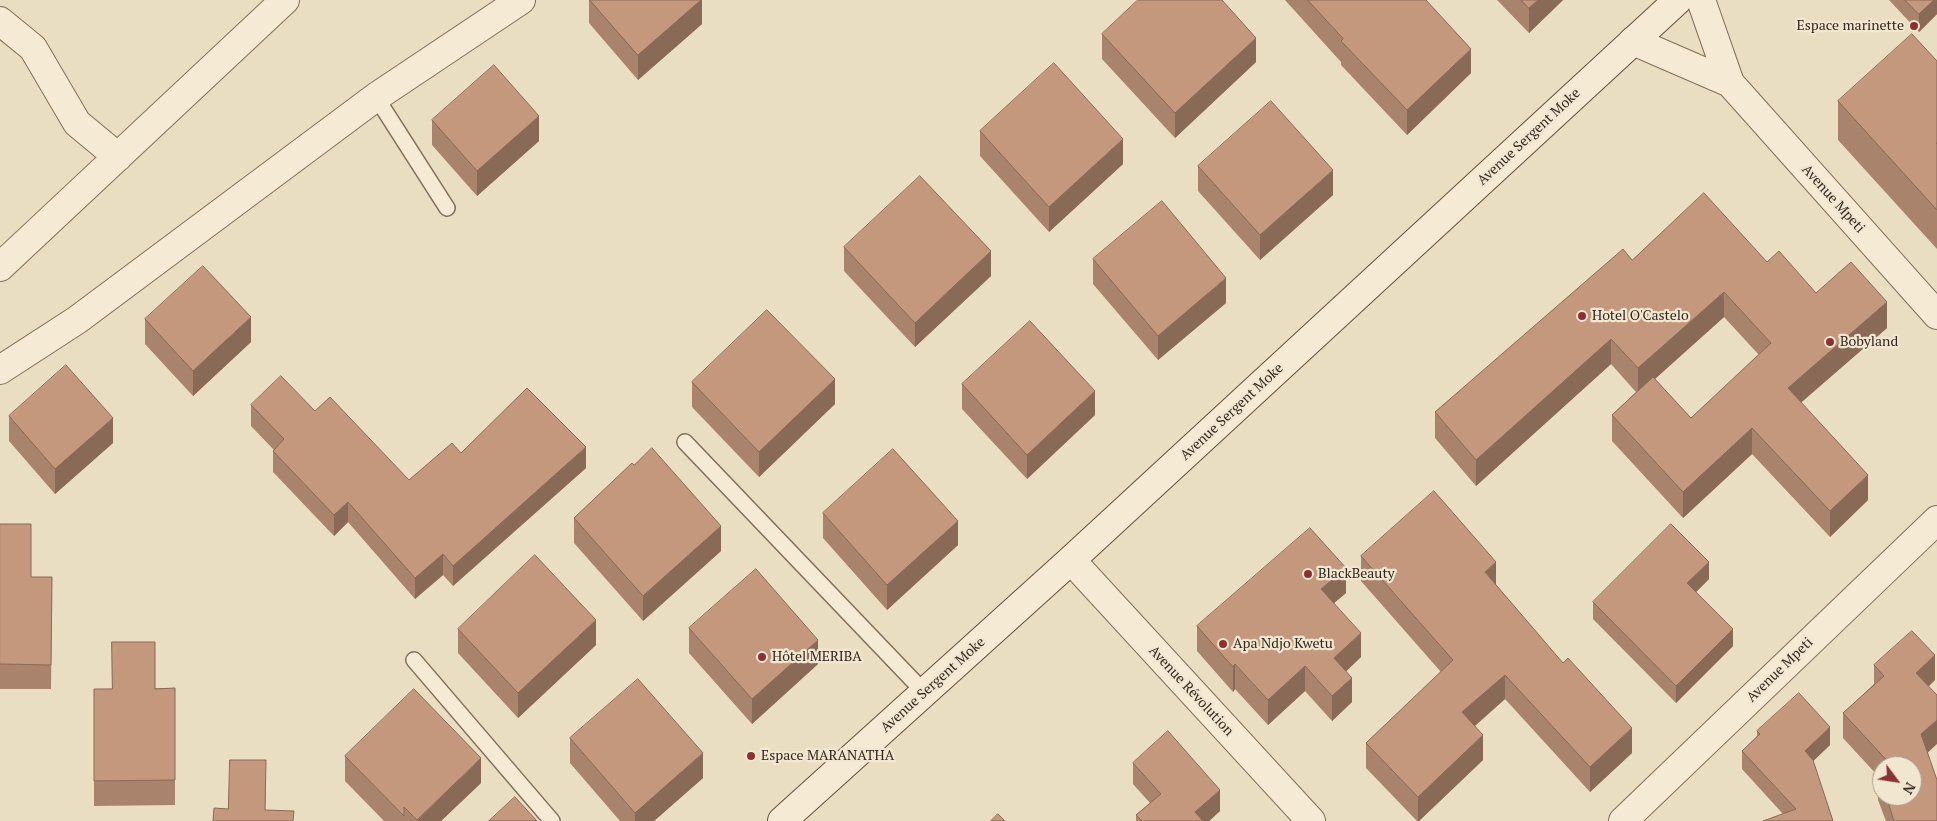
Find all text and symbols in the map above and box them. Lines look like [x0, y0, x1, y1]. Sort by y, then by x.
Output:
place label: Espace marinette [1797, 18, 1904, 34]
marker: Espace marinette [1908, 20, 1920, 32]
street label: Avenue Sergent Moke [1474, 85, 1584, 189]
street label: Avenue Mpeti [1798, 162, 1868, 236]
place label: Hotel O'Castelo [1592, 308, 1689, 324]
marker: Hotel O'Castelo [1576, 310, 1588, 322]
place label: Bobyland [1840, 334, 1898, 350]
marker: Bobyland [1824, 336, 1836, 348]
street label: Avenue Sergent Moke [1177, 360, 1287, 464]
place label: BlackBeauty [1318, 566, 1395, 582]
marker: BlackBeauty [1302, 568, 1314, 580]
street label: Avenue Sergent Moke [877, 634, 989, 736]
street label: Avenue Mpeti [1743, 634, 1817, 706]
place label: Apa Ndjo Kwetu [1233, 636, 1333, 652]
marker: Apa Ndjo Kwetu [1217, 638, 1229, 650]
street label: Avenue Révolution [1145, 642, 1237, 740]
place label: Hôtel MERIBA [772, 649, 862, 665]
marker: Hôtel MERIBA [756, 651, 768, 663]
place label: Espace MARANATHA [761, 748, 894, 764]
marker: Espace MARANATHA [745, 750, 757, 762]
north arrow [1872, 756, 1922, 806]
text: N [1899, 779, 1920, 798]

